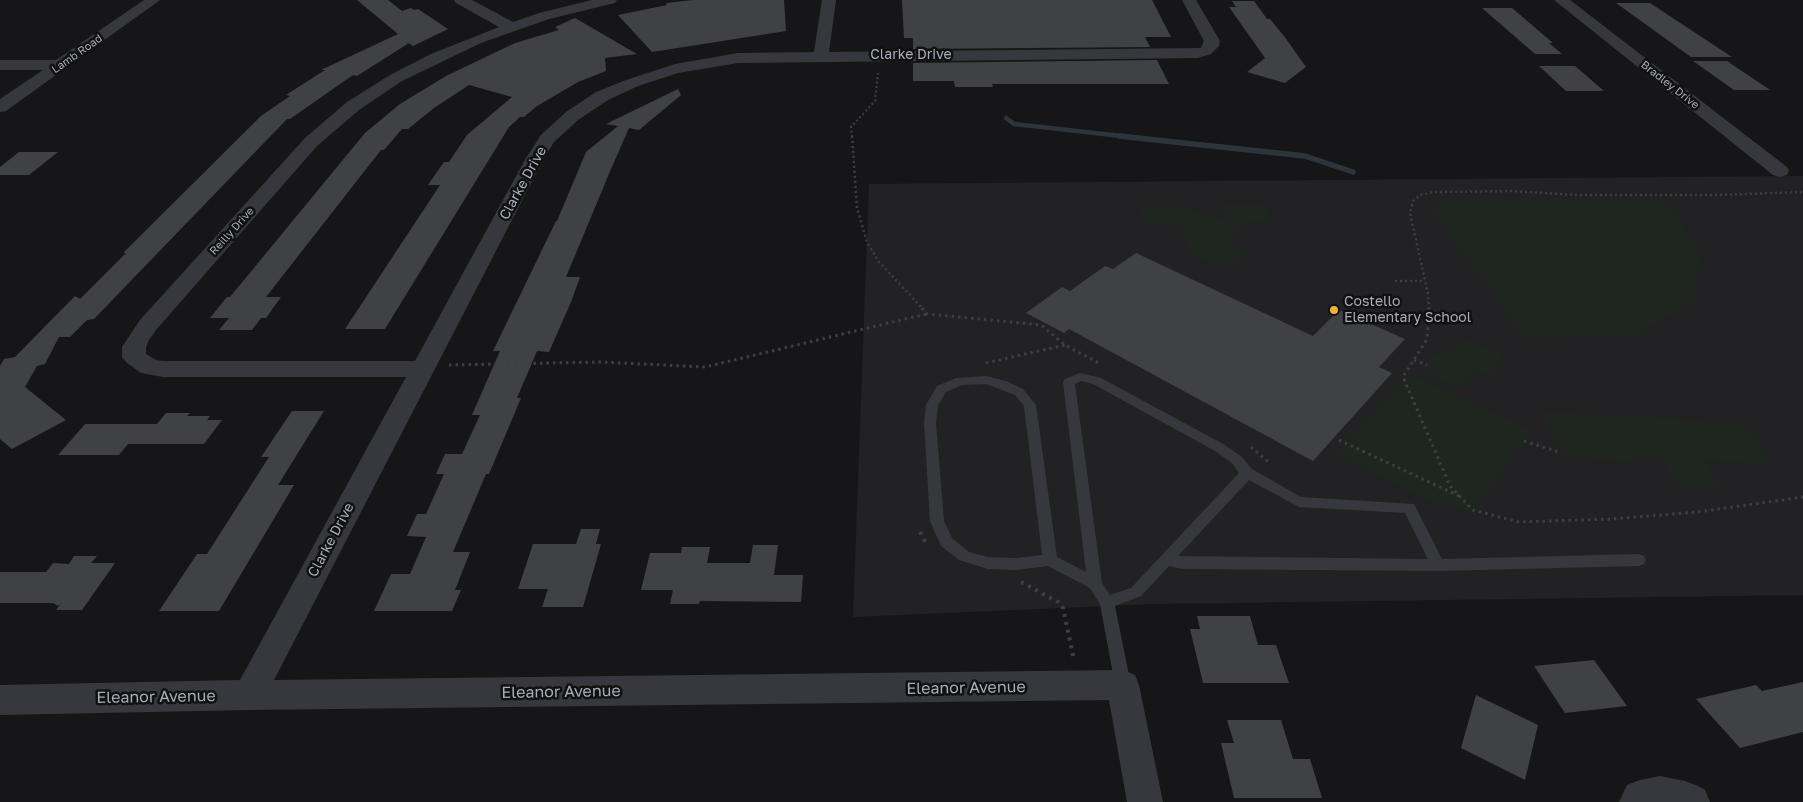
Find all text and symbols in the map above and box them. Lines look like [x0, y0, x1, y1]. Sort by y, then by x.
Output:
street label: Lamb Road [49, 32, 105, 76]
street label: Clarke Drive [870, 47, 952, 63]
street label: Bradley Drive [1638, 58, 1702, 112]
street label: Clarke Drive [496, 143, 550, 223]
street label: Reilly Drive [207, 204, 257, 258]
place label: Costello Elementary School [1344, 294, 1471, 326]
marker: Costello Elementary School [1328, 304, 1340, 316]
street label: Clarke Drive [304, 500, 358, 580]
street label: Eleanor Avenue [906, 677, 1026, 699]
street label: Eleanor Avenue [501, 681, 621, 703]
street label: Eleanor Avenue [96, 686, 216, 708]

